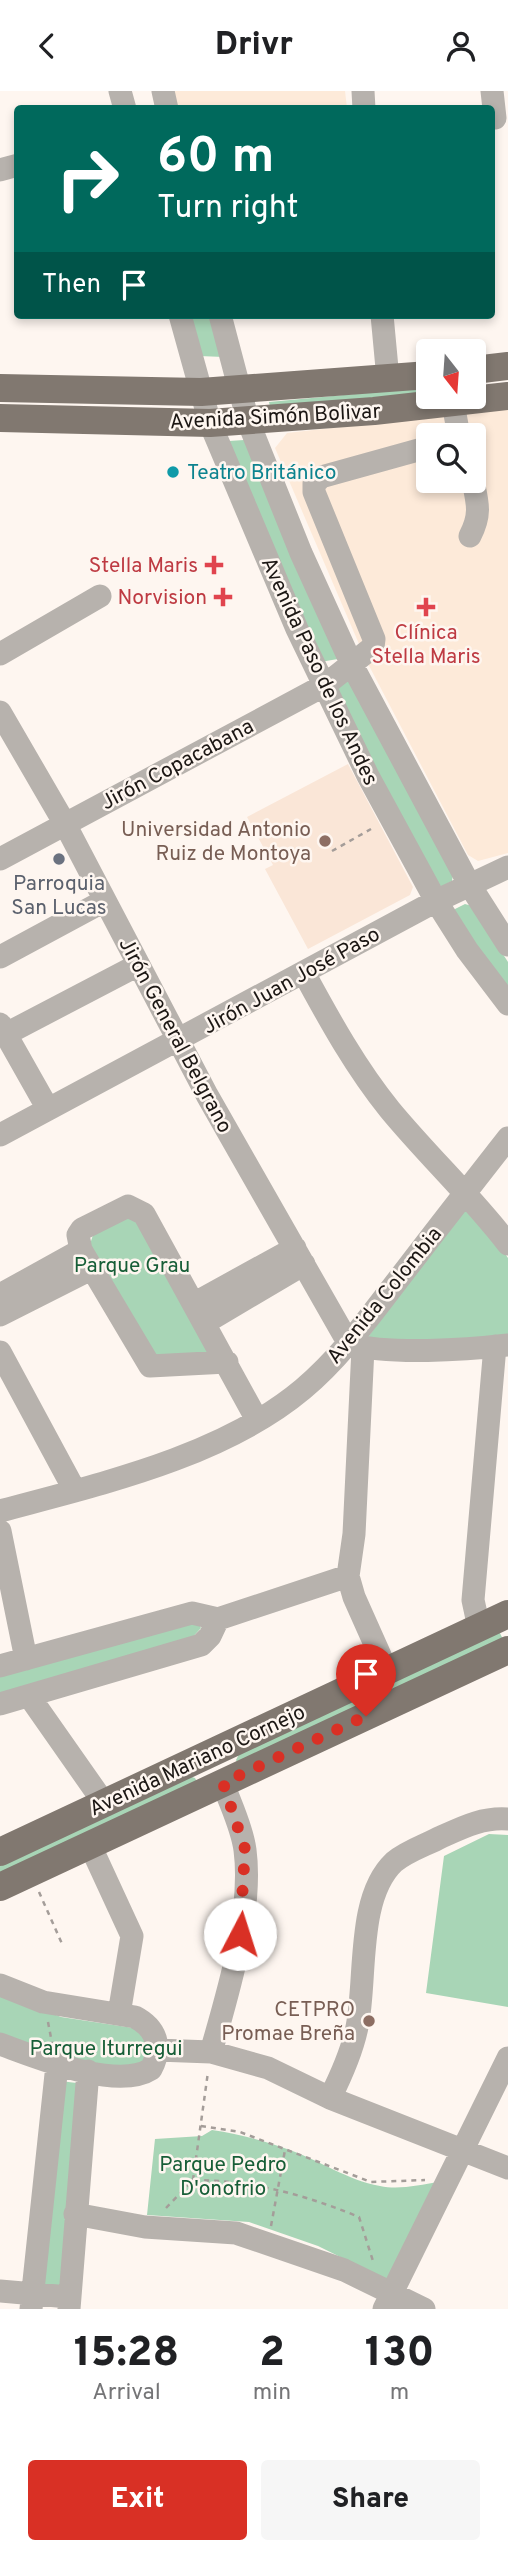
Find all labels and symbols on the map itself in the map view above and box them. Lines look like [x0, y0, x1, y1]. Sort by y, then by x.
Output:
north arrow [416, 339, 486, 409]
street label: Avenida Simón Bolivar [169, 398, 381, 437]
place label: Teatro Británico [187, 460, 336, 487]
marker: Teatro Británico [165, 464, 181, 480]
place label: Stella Maris [89, 553, 198, 580]
street label: Avenida Paso de los Andes [254, 553, 383, 790]
marker: Stella Maris [204, 555, 224, 575]
place label: Norvision [117, 585, 207, 612]
marker: Norvision [213, 587, 233, 607]
marker: Clínica Stella Maris [416, 597, 436, 617]
place label: Clínica Stella Maris [371, 620, 481, 671]
street label: Jirón Copacabana [97, 714, 259, 817]
place label: Universidad Antonio Ruiz de Montoya [121, 817, 311, 868]
marker: Universidad Antonio Ruiz de Montoya [317, 833, 333, 849]
marker: Parroquia San Lucas [51, 851, 67, 867]
place label: Parroquia San Lucas [11, 871, 107, 922]
street label: Jirón Juan José Paso [198, 921, 385, 1041]
street label: Jirón General Belgrano [112, 933, 238, 1138]
street label: Avenida Colombia [322, 1222, 449, 1370]
park label: Parque Grau [74, 1253, 190, 1280]
pin [336, 1644, 396, 1716]
street label: Avenida Mariano Cornejo [85, 1699, 310, 1823]
position arrow [203, 1897, 277, 1971]
place label: CETPRO Promae Breña [221, 1997, 355, 2048]
marker: CETPRO Promae Breña [361, 2013, 377, 2029]
park label: Parque Iturregui [29, 2036, 183, 2063]
park label: Parque Pedro D'onofrio [159, 2152, 287, 2203]

